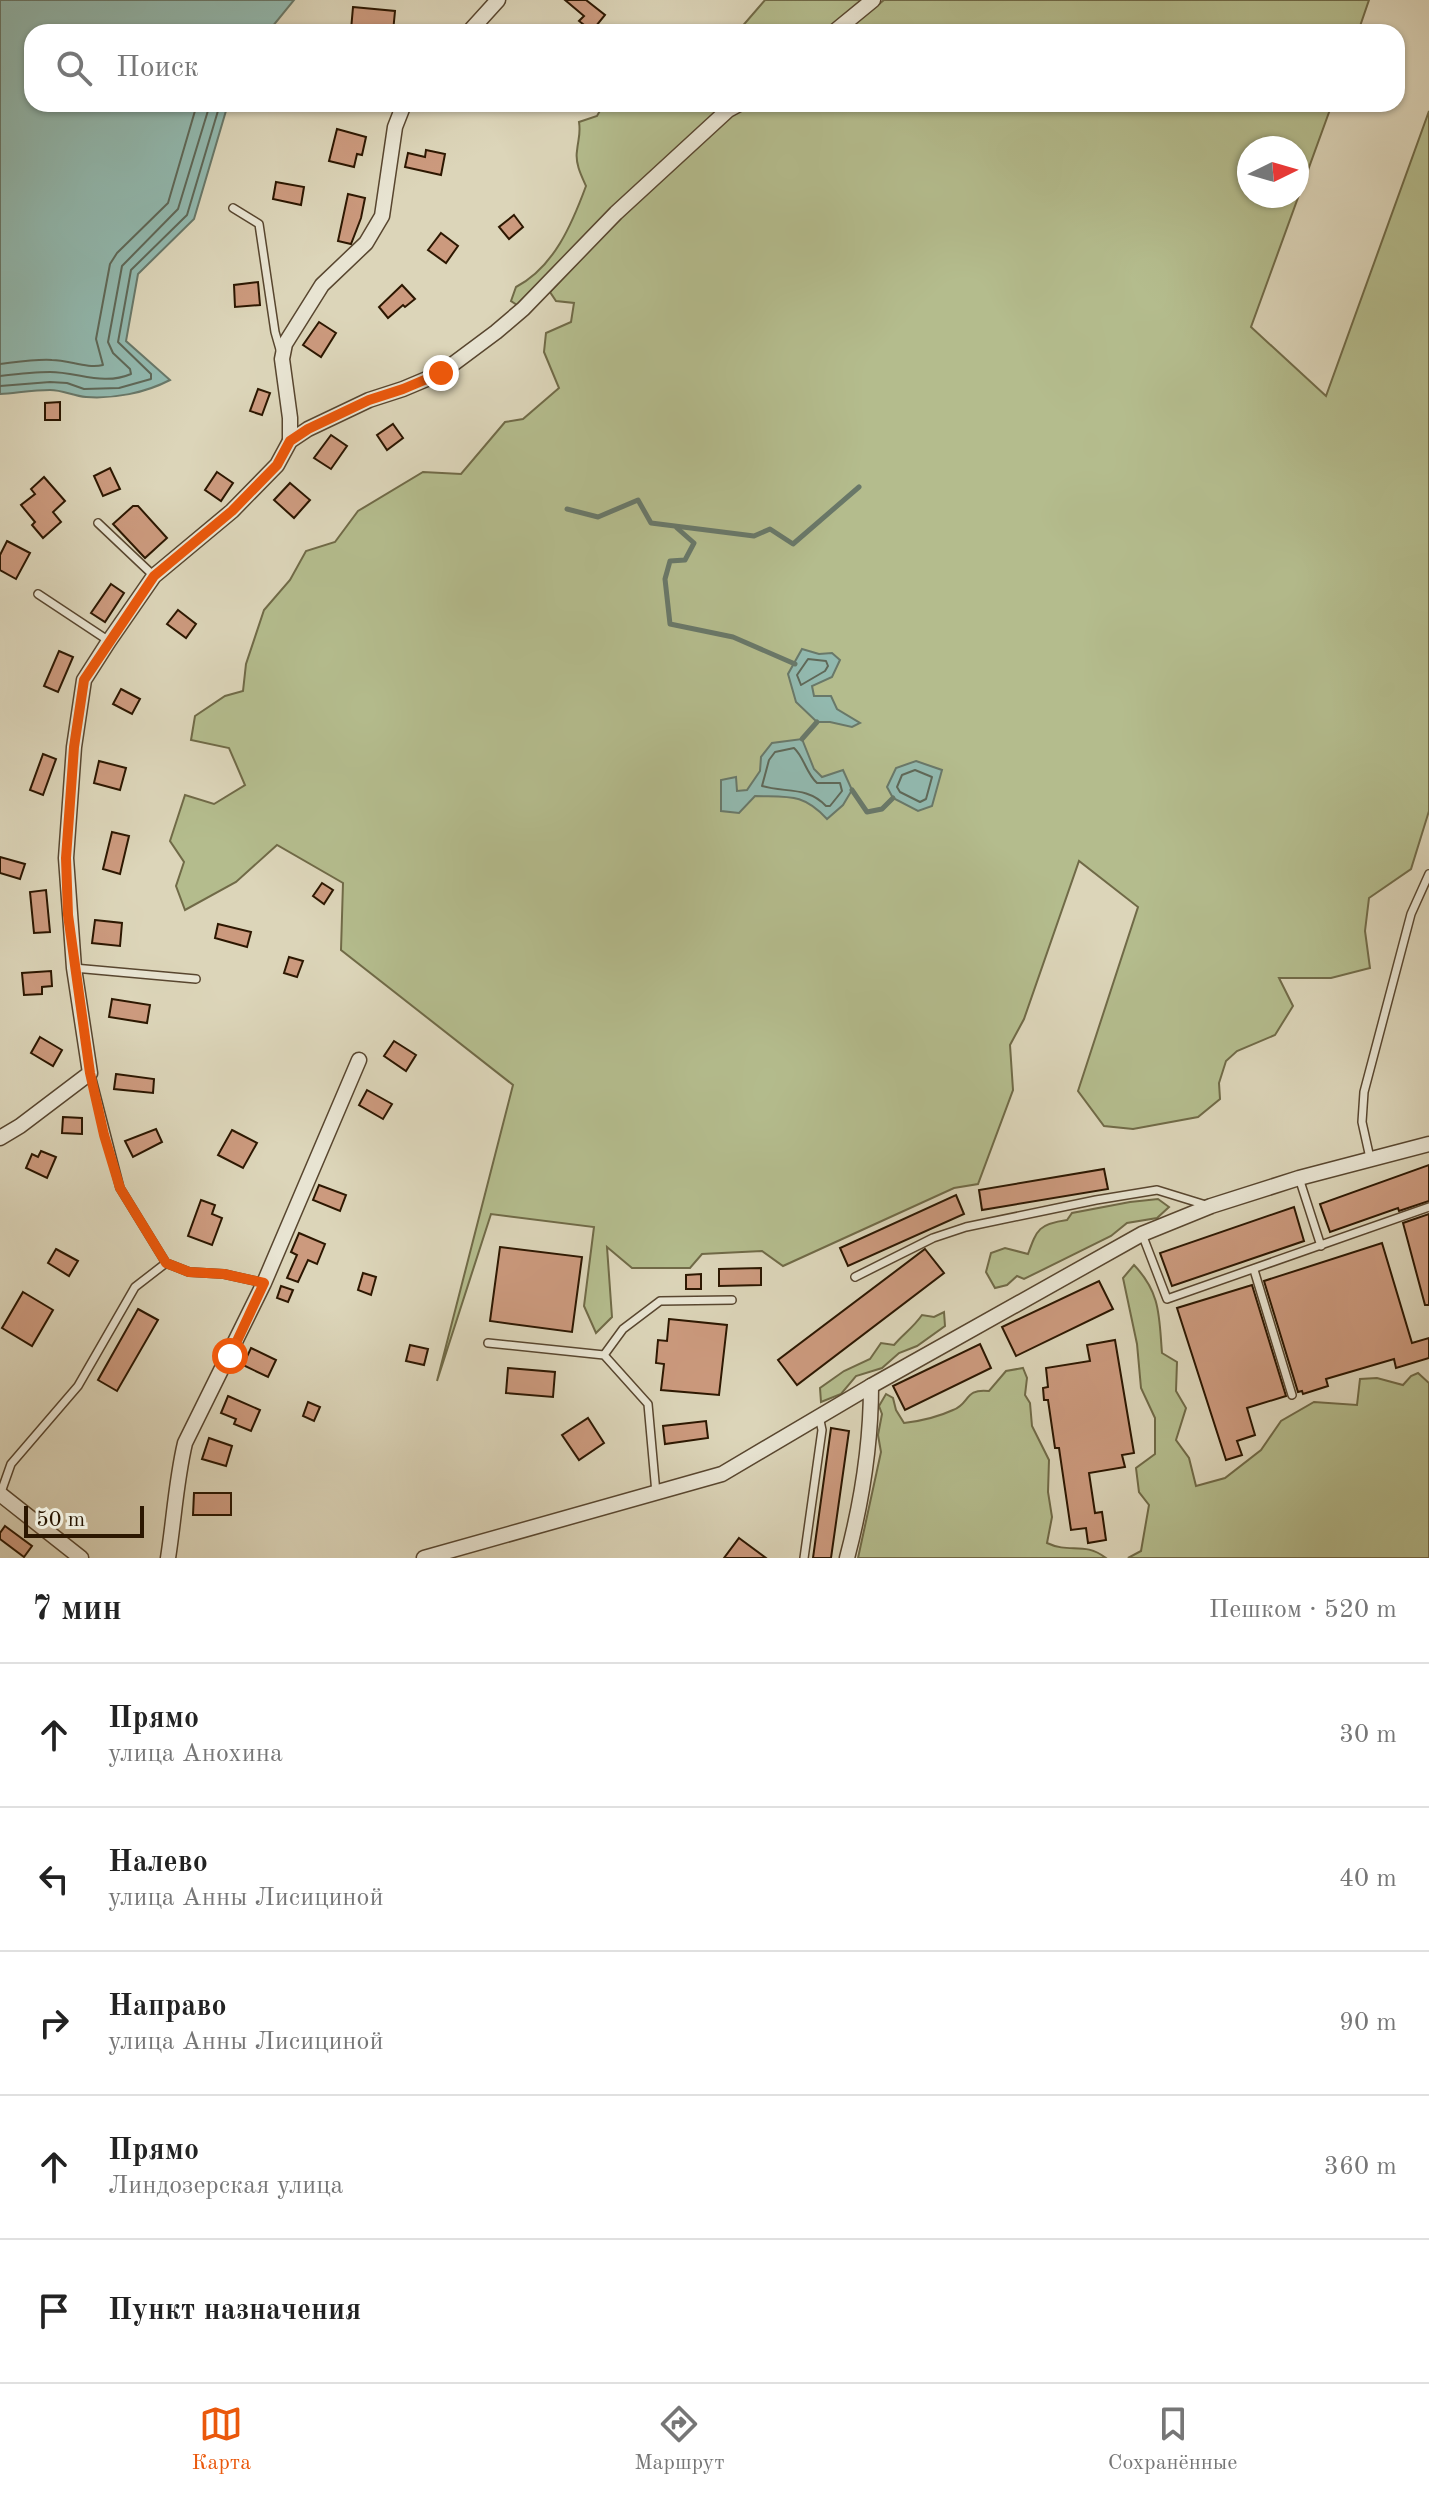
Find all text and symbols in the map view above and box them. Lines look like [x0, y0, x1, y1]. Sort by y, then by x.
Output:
search box [24, 24, 1405, 112]
icon: search [52, 46, 96, 90]
text: Поиск [116, 53, 199, 83]
north arrow [1237, 136, 1309, 208]
route end [423, 355, 459, 391]
route start [212, 1338, 248, 1374]
scale bar [24, 1502, 144, 1538]
text: 50 m [36, 1509, 85, 1531]
text: 7 мин [32, 1593, 122, 1627]
text: Пешком · 520 m [1209, 1597, 1397, 1623]
text: Прямо [108, 1704, 199, 1734]
icon: ahead [32, 1713, 76, 1757]
text: 30 m [1339, 1722, 1397, 1748]
text: улица Анохина [108, 1741, 283, 1767]
text: Налево [108, 1848, 208, 1878]
icon: left [32, 1857, 76, 1901]
text: 40 m [1339, 1866, 1397, 1892]
text: улица Анны Лисициной [108, 1885, 384, 1911]
text: Направо [108, 1992, 227, 2022]
icon: right [32, 2001, 76, 2045]
text: 90 m [1339, 2010, 1397, 2036]
text: улица Анны Лисициной [108, 2029, 384, 2055]
text: Прямо [108, 2136, 199, 2166]
icon: ahead [32, 2145, 76, 2189]
text: 360 m [1324, 2154, 1397, 2180]
text: Линдозерская улица [108, 2173, 343, 2199]
icon: arrive [32, 2289, 76, 2333]
text: Пункт назначения [108, 2296, 361, 2326]
tab: Карта [192, 2402, 251, 2477]
tab: Маршрут [634, 2402, 725, 2477]
tab: Сохранённые [1108, 2402, 1237, 2477]

